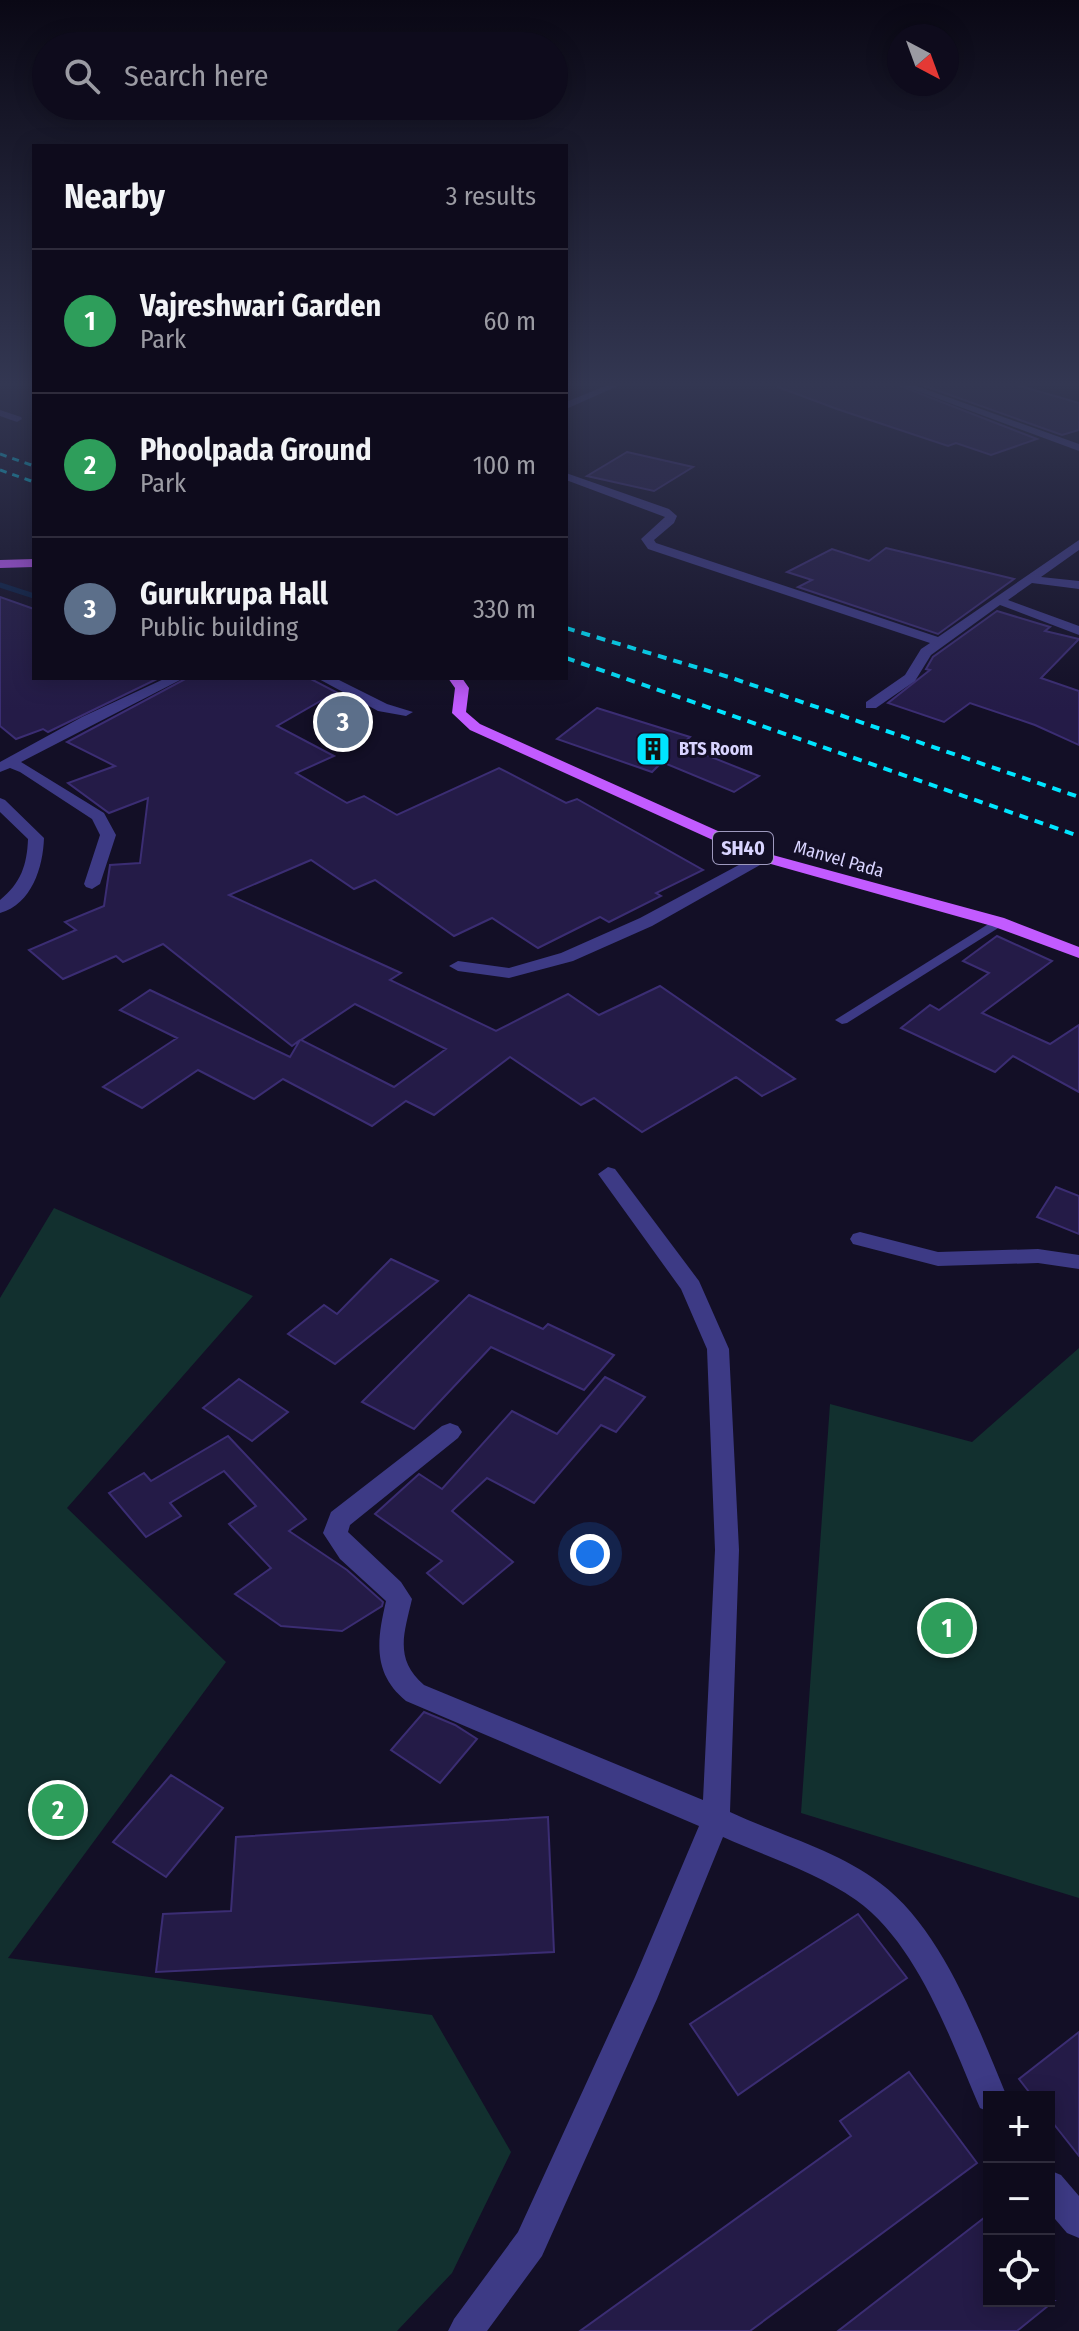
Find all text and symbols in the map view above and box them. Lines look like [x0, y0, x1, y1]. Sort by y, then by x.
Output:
north arrow [887, 24, 959, 96]
search box [32, 32, 568, 120]
icon: search [60, 54, 104, 98]
text: Search here [124, 58, 269, 94]
text: Nearby [64, 176, 165, 217]
text: 3 results [446, 181, 536, 212]
text: Vajreshwari Garden [140, 288, 381, 324]
text: 1 [85, 306, 96, 337]
text: 60 m [483, 306, 536, 337]
text: Park [140, 324, 186, 355]
text: Phoolpada Ground [140, 432, 372, 468]
text: 2 [84, 450, 96, 481]
text: 100 m [473, 450, 536, 481]
text: Park [140, 468, 186, 499]
text: Gurukrupa Hall [140, 576, 328, 612]
text: 3 [84, 594, 96, 625]
text: 330 m [473, 594, 536, 625]
text: Public building [140, 612, 298, 643]
pin: 3 [317, 692, 369, 752]
building icon: BTS Room [634, 730, 672, 768]
place label: BTS Room [679, 738, 753, 760]
road number: SH40 [713, 832, 773, 864]
street label: Manvel Pada [791, 836, 887, 882]
your location [570, 1534, 610, 1574]
pin: 1 [921, 1598, 973, 1658]
pin: 2 [32, 1780, 84, 1840]
map controls [983, 2091, 1055, 2307]
button: + [983, 2091, 1055, 2163]
button: − [983, 2163, 1055, 2235]
button: locate [983, 2235, 1055, 2307]

